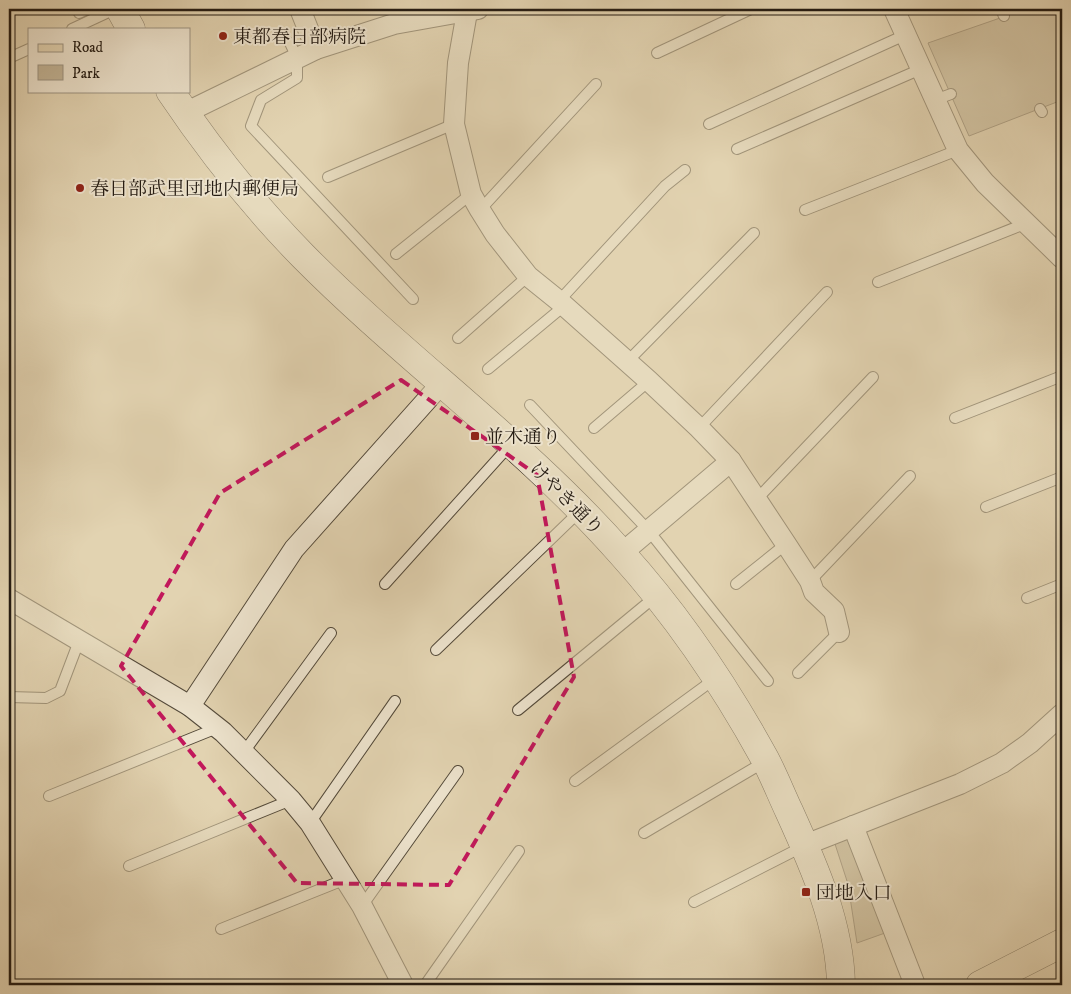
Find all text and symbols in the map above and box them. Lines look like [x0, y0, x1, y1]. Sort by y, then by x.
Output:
place label: 東都春日部病院 [233, 26, 366, 49]
legend [28, 28, 190, 92]
marker: 東都春日部病院 [217, 30, 229, 42]
text: Road [72, 38, 104, 57]
text: Park [72, 64, 101, 83]
place label: 春日部武里団地内郵便局 [90, 178, 299, 201]
marker: 春日部武里団地内郵便局 [74, 182, 86, 194]
place label: 並木通り [485, 426, 561, 449]
marker: 並木通り [469, 430, 481, 442]
street label: けやき通り [524, 457, 608, 541]
place label: 団地入口 [816, 882, 892, 905]
marker: 団地入口 [800, 886, 812, 898]

